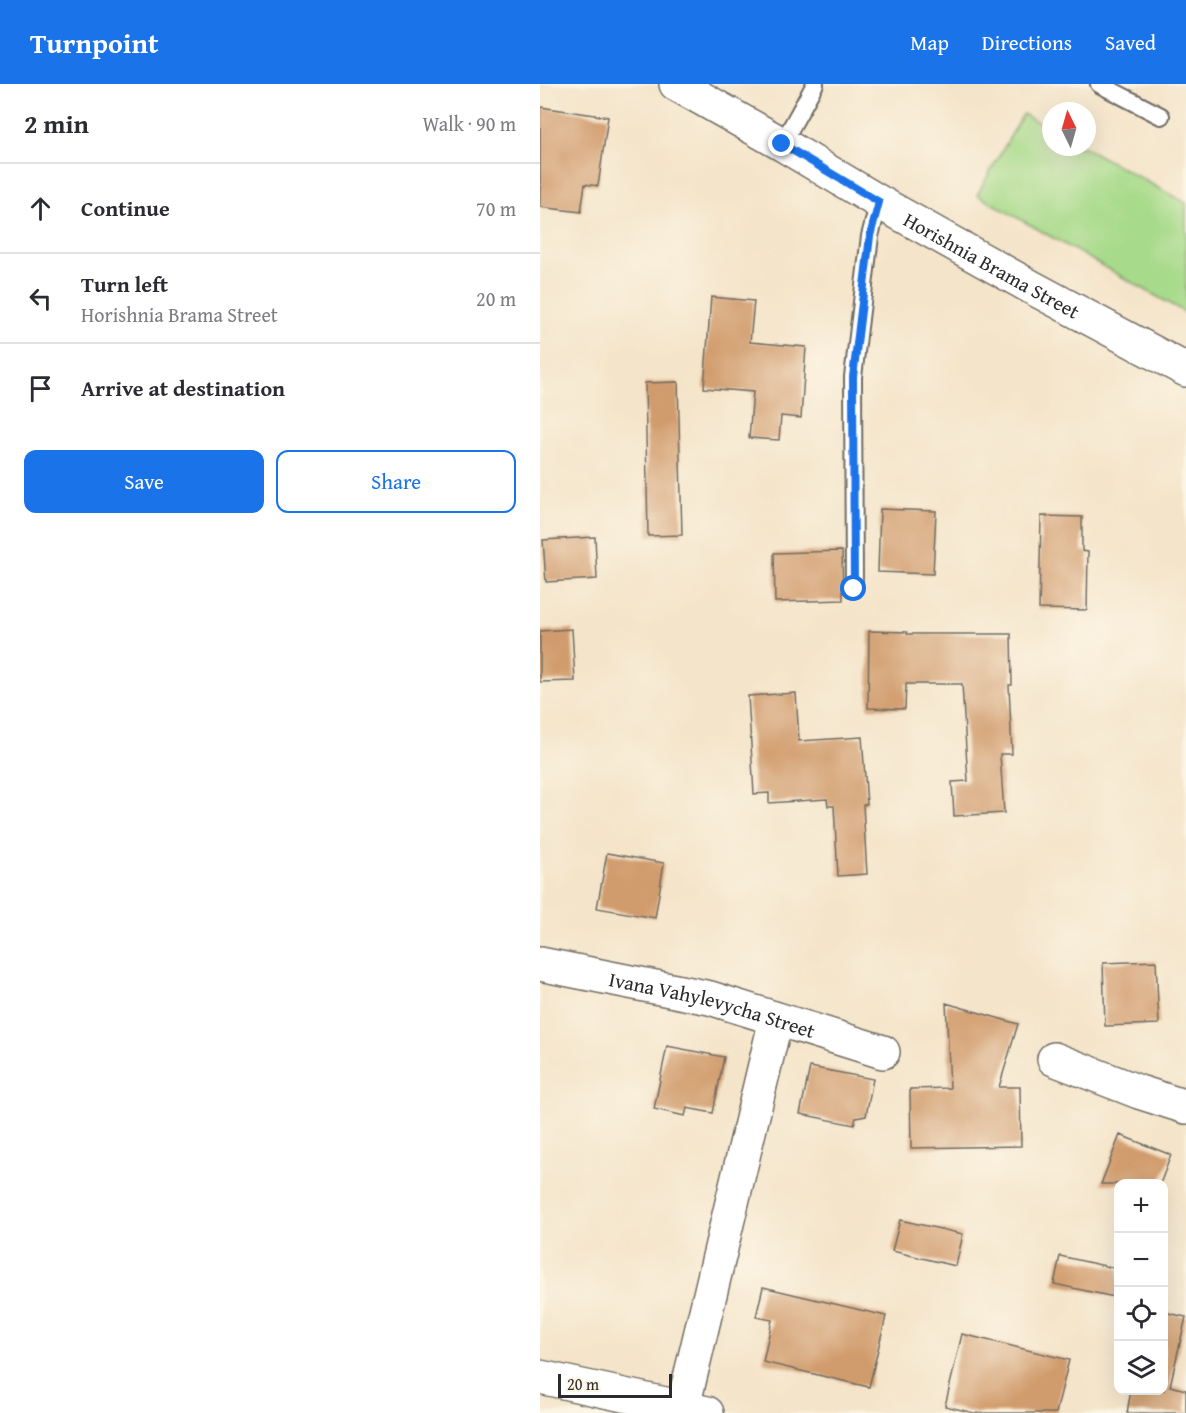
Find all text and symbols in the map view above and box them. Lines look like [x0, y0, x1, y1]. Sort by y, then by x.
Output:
text: Turnpoint [30, 22, 159, 63]
text: Map [910, 27, 949, 58]
text: Directions [982, 27, 1072, 58]
text: Saved [1105, 27, 1156, 58]
north arrow [1042, 102, 1096, 156]
text: 2 min [24, 104, 89, 143]
text: Walk · 90 m [422, 109, 516, 138]
route end [768, 130, 794, 156]
icon: ahead [24, 192, 57, 225]
text: Continue [81, 192, 170, 224]
text: 70 m [476, 194, 516, 223]
street label: Horishnia Brama Street [899, 204, 1085, 325]
text: Turn left [81, 268, 168, 300]
icon: left [24, 282, 57, 315]
text: 20 m [476, 284, 516, 313]
text: Horishnia Brama Street [81, 300, 278, 329]
icon: arrive [24, 372, 57, 405]
text: Arrive at destination [81, 372, 285, 404]
button: Save [24, 450, 264, 513]
button: Share [276, 450, 516, 513]
route start [840, 575, 866, 601]
street label: Ivana Vahylevycha Street [607, 964, 819, 1045]
map controls [1114, 1179, 1168, 1395]
button: + [1114, 1179, 1168, 1233]
button: − [1114, 1233, 1168, 1287]
button: locate [1114, 1287, 1168, 1341]
button: layers [1114, 1341, 1168, 1395]
scale bar [558, 1371, 672, 1398]
text: 20 m [567, 1372, 599, 1396]

